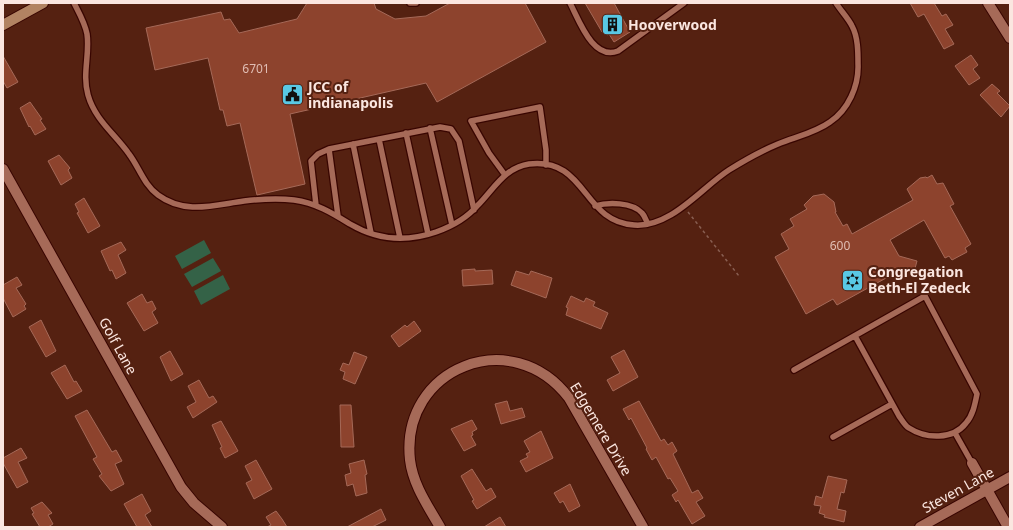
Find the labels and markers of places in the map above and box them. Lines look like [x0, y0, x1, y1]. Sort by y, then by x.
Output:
building icon: Hooverwood [599, 12, 625, 38]
place label: Hooverwood [628, 15, 717, 34]
place label: JCC of indianapolis [306, 77, 393, 112]
public building icon: JCC of indianapolis [280, 82, 306, 108]
place label: Congregation Beth-El Zedeck [868, 262, 971, 297]
synagogue icon: Congregation Beth-El Zedeck [840, 267, 866, 293]

